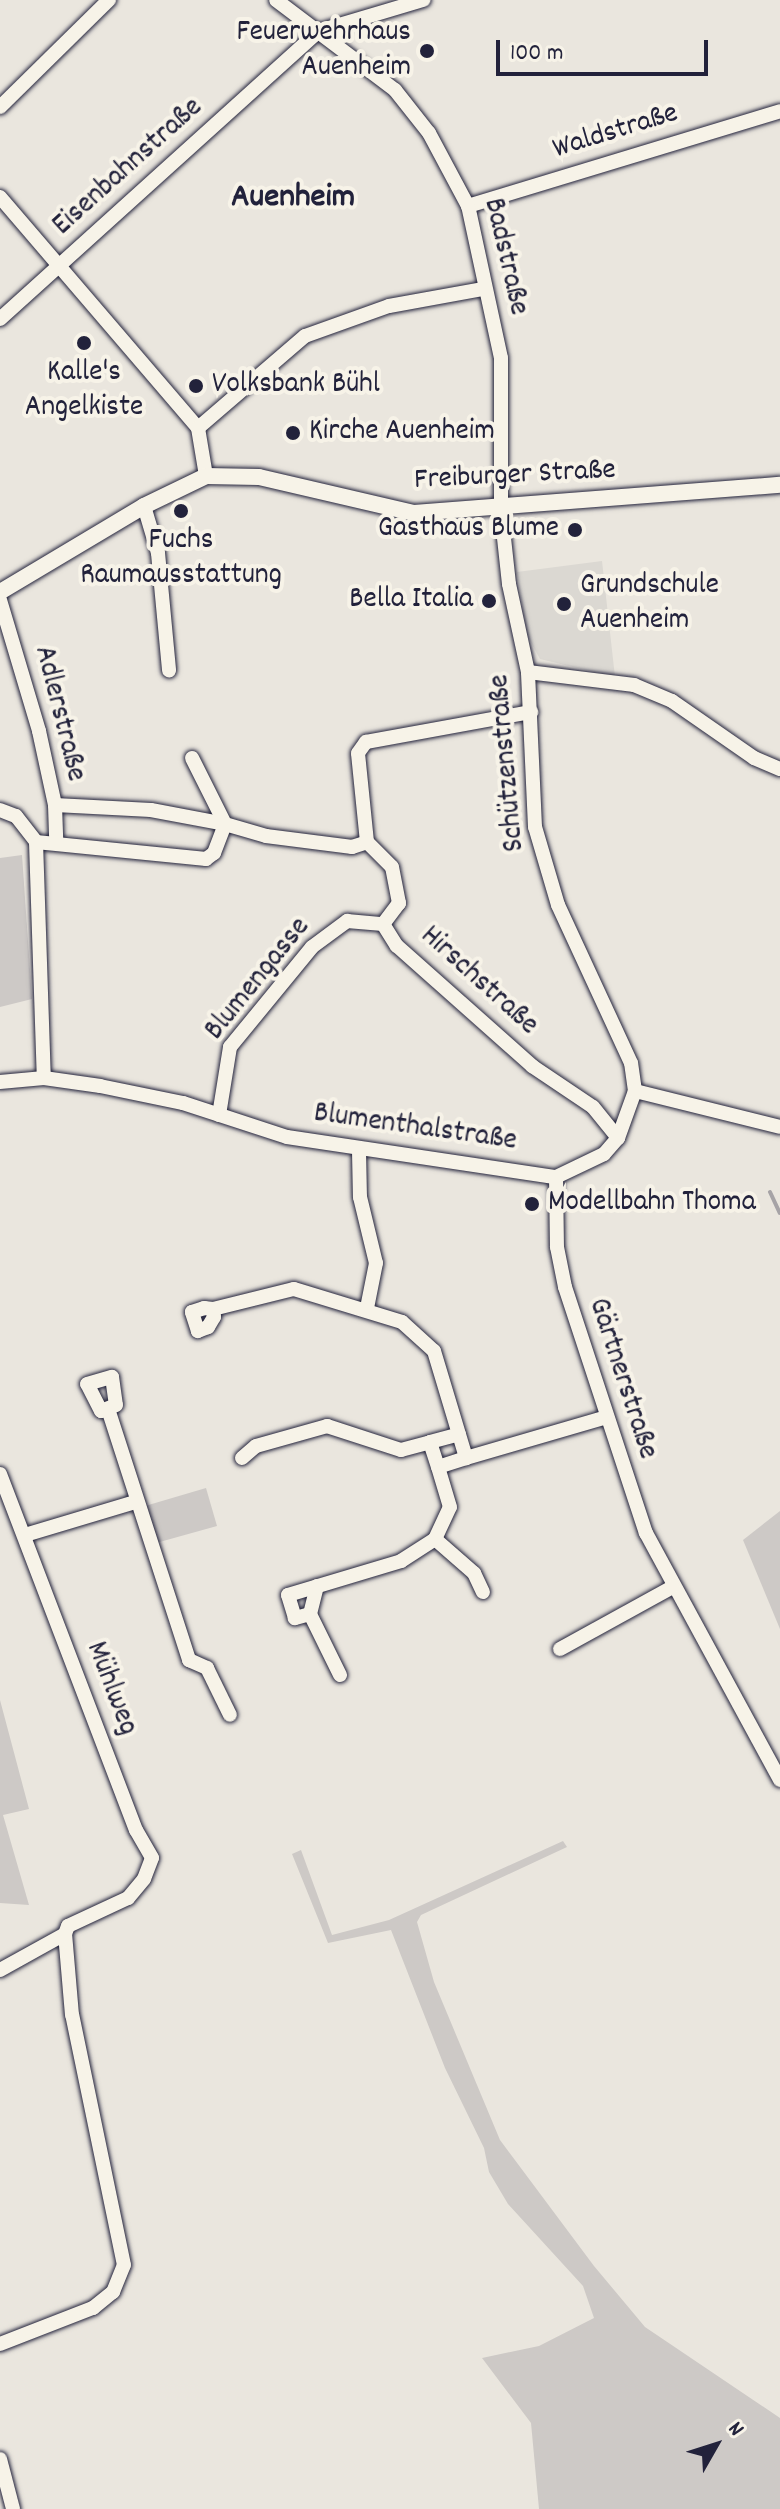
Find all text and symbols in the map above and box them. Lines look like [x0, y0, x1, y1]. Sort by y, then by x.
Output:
place label: Feuerwehrhaus Auenheim [236, 16, 411, 86]
scale bar [500, 24, 712, 74]
text: 100 m [510, 37, 563, 71]
marker: Feuerwehrhaus Auenheim [418, 42, 436, 60]
street label: Eisenbahnstraße [46, 91, 212, 245]
street label: Waldstraße [549, 97, 683, 169]
district label: Auenheim [231, 179, 355, 219]
street label: Badstraße [473, 195, 535, 319]
marker: Kalle's Angelkiste [75, 334, 93, 352]
place label: Kalle's Angelkiste [25, 356, 143, 426]
place label: Volksbank Bühl [212, 368, 380, 404]
marker: Volksbank Bühl [187, 377, 205, 395]
place label: Kirche Auenheim [309, 415, 495, 451]
marker: Kirche Auenheim [284, 424, 302, 442]
street label: Freiburger Straße [413, 454, 617, 500]
marker: Fuchs Raumausstattung [172, 502, 190, 520]
place label: Gasthaus Blume [378, 512, 559, 548]
marker: Gasthaus Blume [566, 521, 584, 539]
place label: Fuchs Raumausstattung [80, 524, 282, 594]
place label: Grundschule Auenheim [580, 569, 719, 640]
place label: Bella Italia [349, 583, 473, 619]
marker: Bella Italia [480, 592, 498, 610]
marker: Grundschule Auenheim [555, 595, 573, 613]
street label: Adlerstraße [24, 643, 92, 785]
street label: Schützenstraße [483, 673, 535, 853]
street label: Blumengasse [199, 911, 319, 1049]
street label: Hirschstraße [411, 920, 545, 1044]
street label: Blumenthalstraße [311, 1097, 519, 1161]
place label: Modellbahn Thoma [548, 1186, 756, 1222]
marker: Modellbahn Thoma [523, 1195, 541, 1213]
street label: Gärtnerstraße [578, 1294, 664, 1464]
street label: Mühlweg [76, 1637, 144, 1741]
north arrow [676, 2405, 756, 2485]
text: N [720, 2416, 751, 2444]

